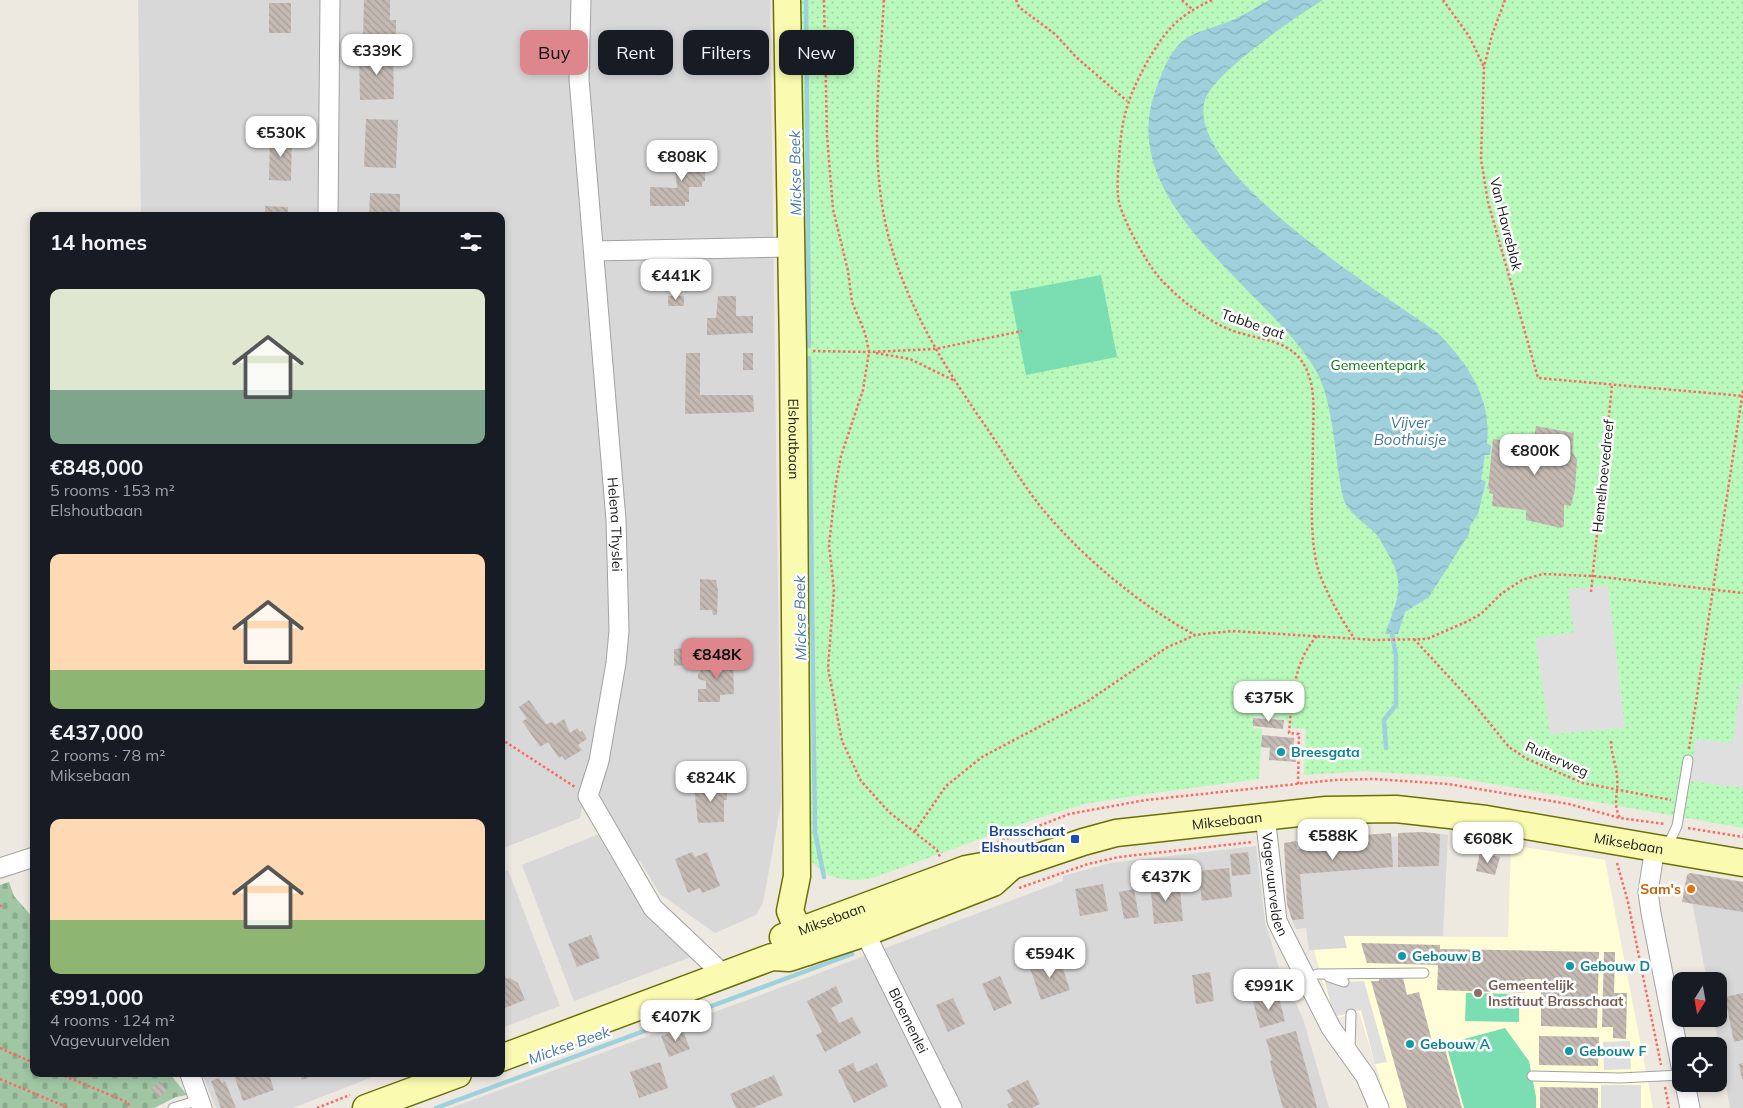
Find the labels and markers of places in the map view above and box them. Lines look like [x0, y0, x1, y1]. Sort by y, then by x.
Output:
pin: €339K [342, 34, 412, 76]
pin: €530K [246, 116, 316, 158]
pin: €808K [647, 140, 717, 182]
pin: €441K [641, 258, 711, 301]
pin: €800K [1500, 434, 1570, 476]
pin: €848K [682, 638, 752, 680]
pin: €375K [1234, 680, 1304, 723]
place label: Breesgata [1291, 743, 1360, 761]
marker: Breesgata [1275, 746, 1287, 758]
pin: €824K [676, 760, 746, 803]
pin: €588K [1298, 818, 1368, 861]
place label: Brasschaat Elshoutbaan [981, 822, 1066, 856]
pin: €608K [1453, 822, 1523, 864]
marker: Brasschaat Elshoutbaan [1069, 833, 1081, 845]
pin: €437K [1131, 860, 1201, 902]
place label: Sam's [1640, 880, 1681, 898]
marker: Sam's [1685, 883, 1697, 895]
pin: €594K [1015, 936, 1085, 979]
place label: Gebouw B [1412, 947, 1482, 965]
marker: Gebouw B [1396, 950, 1408, 962]
place label: Gebouw D [1580, 957, 1650, 975]
marker: Gebouw D [1564, 960, 1576, 972]
pin: €991K [1234, 968, 1304, 1011]
place label: Gemeentelijk Instituut Brasschaat [1488, 976, 1624, 1010]
marker: Gemeentelijk Instituut Brasschaat [1472, 987, 1484, 999]
pin: €407K [641, 1000, 711, 1042]
place label: Gebouw A [1420, 1035, 1491, 1053]
marker: Gebouw A [1404, 1038, 1416, 1050]
place label: Gebouw F [1579, 1042, 1647, 1060]
marker: Gebouw F [1563, 1045, 1575, 1057]

